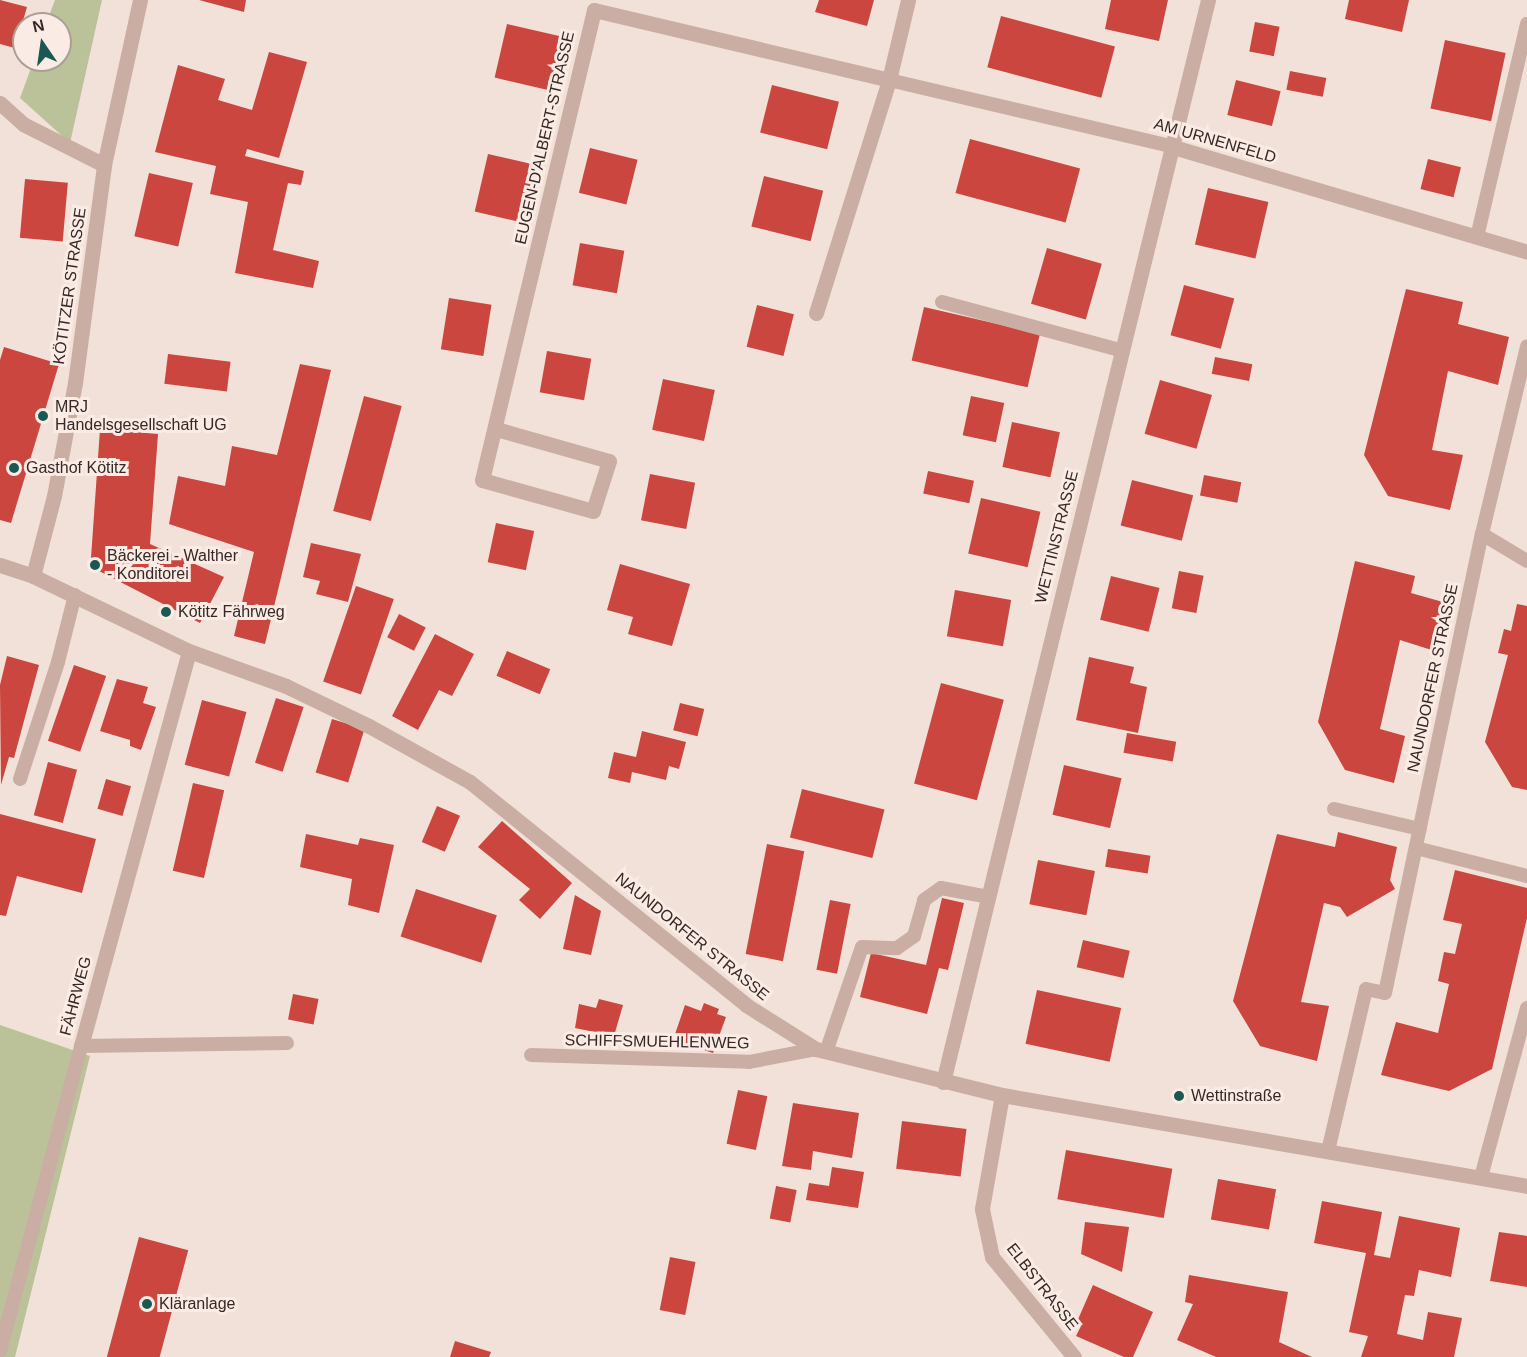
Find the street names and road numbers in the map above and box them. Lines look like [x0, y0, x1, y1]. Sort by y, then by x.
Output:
street label: EUGEN-D'ALBERT-STRASSE [511, 30, 579, 246]
street label: AM URNENFELD [1152, 114, 1278, 168]
street label: KÖTITZER STRASSE [49, 206, 91, 366]
street label: WETTINSTRASSE [1031, 469, 1083, 605]
street label: NAUNDORFER STRASSE [1404, 582, 1462, 774]
street label: NAUNDORFER STRASSE [611, 869, 773, 1005]
street label: FÄHRWEG [56, 954, 96, 1038]
street label: SCHIFFSMUEHLENWEG [564, 1031, 750, 1053]
street label: ELBSTRASSE [1002, 1240, 1082, 1334]

